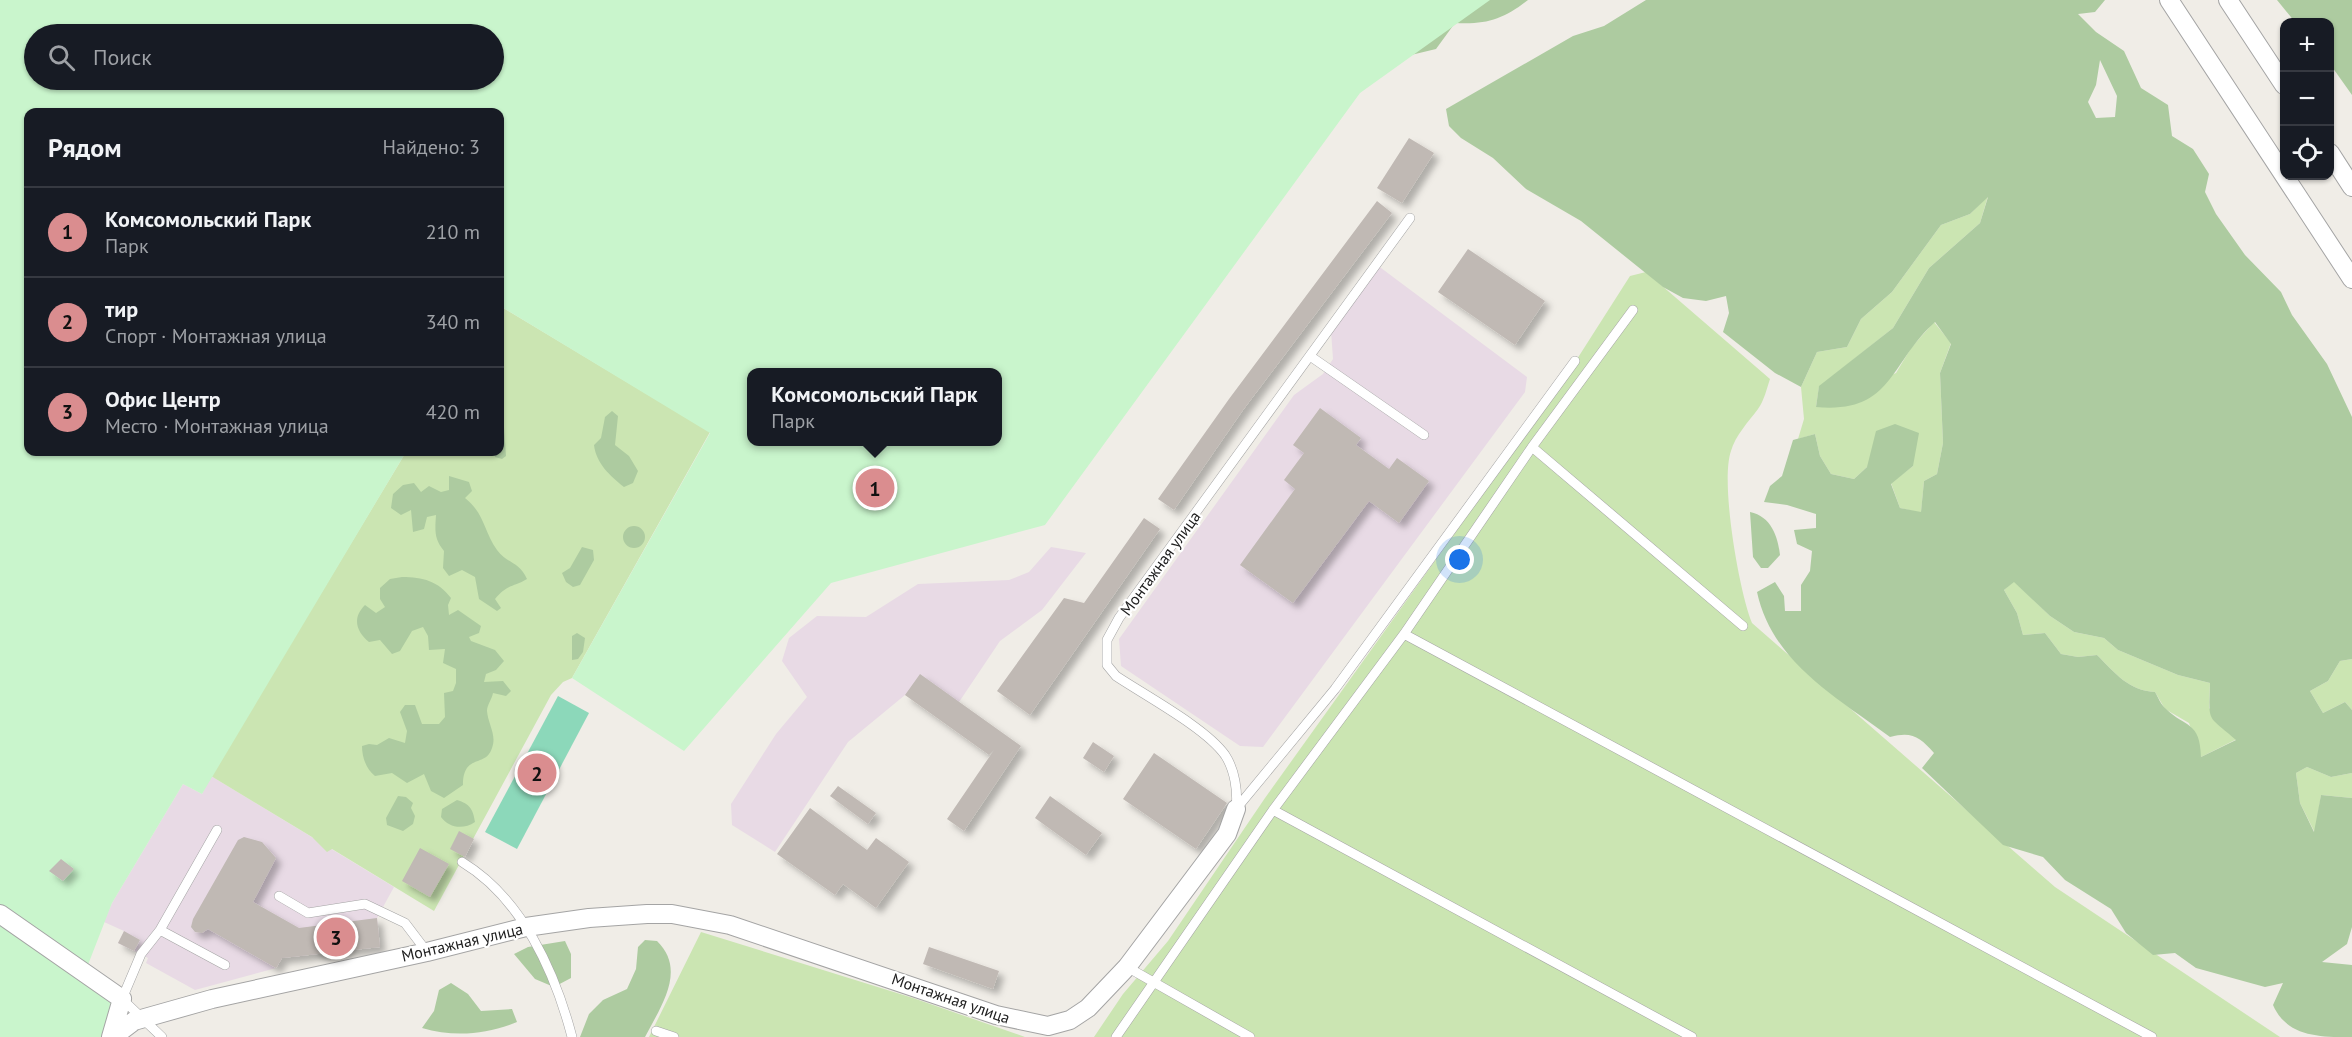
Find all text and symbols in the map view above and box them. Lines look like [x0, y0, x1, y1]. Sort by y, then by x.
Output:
map controls [2280, 18, 2334, 180]
button: + [2280, 18, 2334, 72]
search box [24, 24, 504, 90]
icon: search [45, 41, 78, 74]
text: Поиск [93, 43, 152, 71]
button: − [2280, 72, 2334, 126]
button: locate [2280, 126, 2334, 180]
text: Рядом [48, 131, 122, 164]
text: Найдено: 3 [383, 134, 480, 160]
text: Комсомольский Парк [105, 205, 311, 233]
text: 1 [62, 219, 73, 245]
text: 210 m [426, 219, 480, 245]
text: Парк [105, 233, 148, 259]
text: тир [105, 295, 138, 323]
text: 2 [62, 309, 73, 335]
text: 340 m [426, 309, 480, 335]
text: Спорт · Монтажная улица [105, 323, 327, 349]
popup [747, 368, 1002, 446]
text: Комсомольский Парк [771, 380, 978, 408]
text: Офис Центр [105, 385, 221, 413]
text: 3 [62, 399, 73, 425]
text: 420 m [426, 399, 480, 425]
text: Парк [771, 408, 815, 434]
text: Место · Монтажная улица [105, 413, 329, 439]
pin: 1 [856, 466, 894, 510]
street label: Монтажная улица [1115, 507, 1205, 619]
your location [1445, 545, 1474, 574]
pin: 2 [518, 750, 556, 796]
pin: 3 [316, 914, 356, 960]
street label: Монтажная улица [399, 918, 525, 966]
street label: Монтажная улица [889, 968, 1013, 1028]

